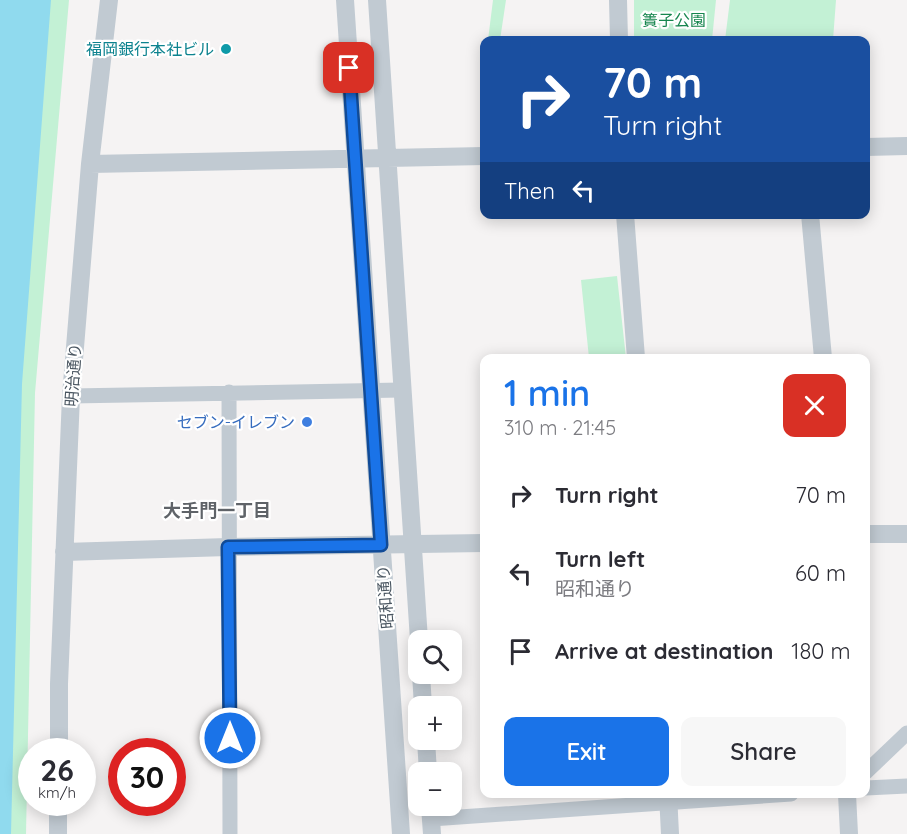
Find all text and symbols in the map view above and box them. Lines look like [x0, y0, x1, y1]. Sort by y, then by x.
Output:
park label: 簀子公園 [642, 10, 706, 30]
place label: 福岡銀行本社ビル [86, 39, 214, 59]
marker: 福岡銀行本社ビル [219, 42, 233, 56]
pin [323, 42, 374, 93]
icon: arrive [332, 51, 365, 84]
text: 70 m [603, 56, 702, 109]
icon: right [504, 60, 582, 138]
text: Turn right [603, 108, 722, 142]
icon: left [567, 174, 600, 207]
text: Then [504, 177, 555, 205]
street label: 明治通り [61, 342, 85, 408]
text: 1 min [504, 370, 590, 415]
button: close [783, 374, 846, 437]
place label: セブン-イレブン [177, 412, 295, 432]
marker: セブン-イレブン [300, 415, 314, 429]
text: 310 m · 21:45 [504, 415, 616, 440]
icon: right [504, 479, 537, 512]
text: Turn right [555, 481, 659, 509]
text: 70 m [796, 481, 846, 509]
district label: 大手門一丁目 [163, 499, 271, 522]
text: Turn left [555, 545, 645, 573]
icon: left [504, 557, 537, 590]
text: 60 m [795, 559, 846, 587]
street label: 昭和通り [373, 564, 397, 630]
text: 昭和通り [555, 576, 635, 601]
map controls [408, 630, 462, 816]
button: search [408, 630, 462, 684]
icon: arrive [504, 635, 537, 668]
text: Arrive at destination [555, 637, 773, 665]
text: 180 m [791, 637, 850, 665]
button: + [408, 696, 462, 750]
position arrow [198, 706, 262, 770]
button: Exit [504, 717, 669, 786]
button: Share [681, 717, 846, 786]
speed limit sign: 30 [108, 738, 186, 816]
text: 26 [40, 751, 74, 789]
button: − [408, 762, 462, 816]
text: km/h [38, 783, 76, 802]

